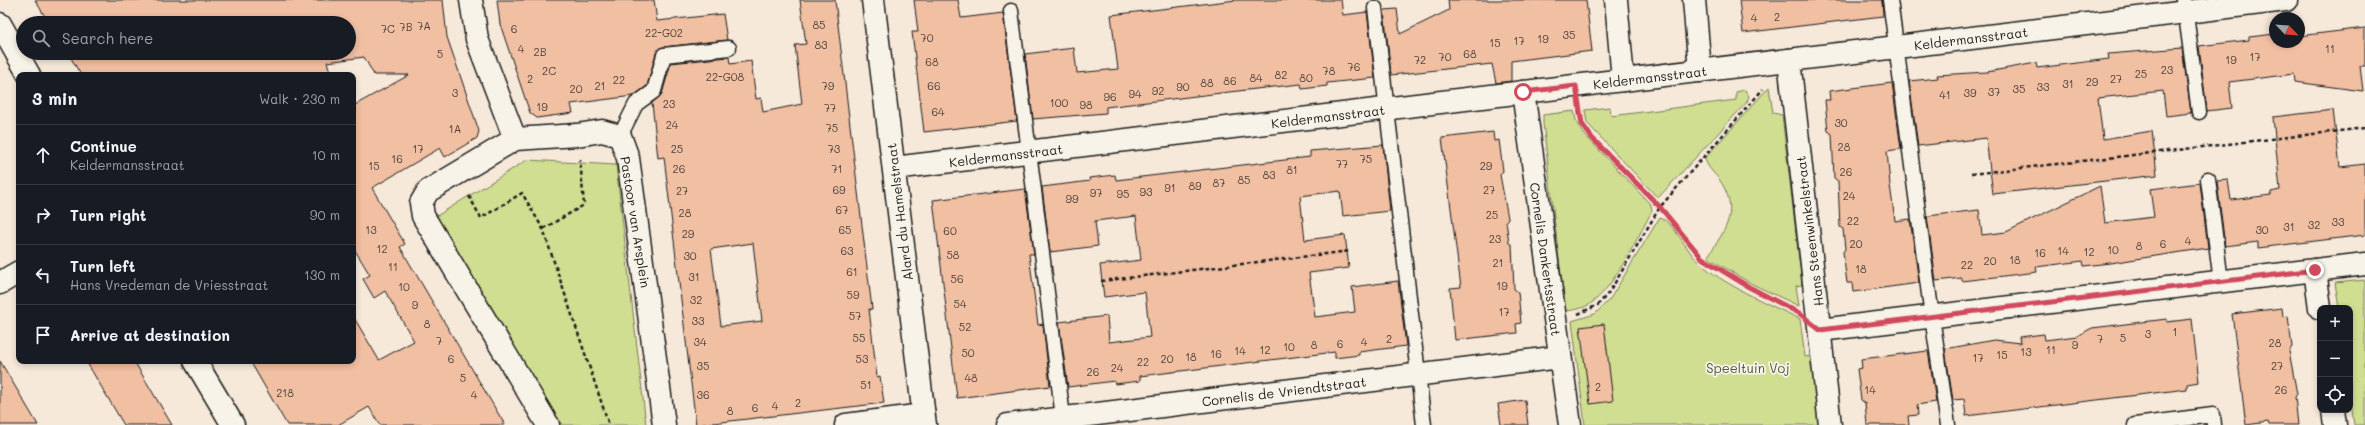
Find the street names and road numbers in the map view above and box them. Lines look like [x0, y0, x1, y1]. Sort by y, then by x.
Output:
street label: Keldermansstraat [1913, 23, 2029, 53]
street label: Keldermansstraat [1592, 62, 1708, 92]
street label: Keldermansstraat [1270, 101, 1386, 131]
street label: Keldermansstraat [948, 140, 1064, 170]
street label: Alard du Hamelstraat [882, 142, 916, 282]
street label: Pastoor van Arsplein [617, 155, 655, 289]
street label: Hans Steenwinkelstraat [1791, 155, 1827, 307]
street label: Cornelis Dankertsstraat [1527, 181, 1565, 337]
street label: Cornelis de Vriendtstraat [1201, 372, 1367, 410]

